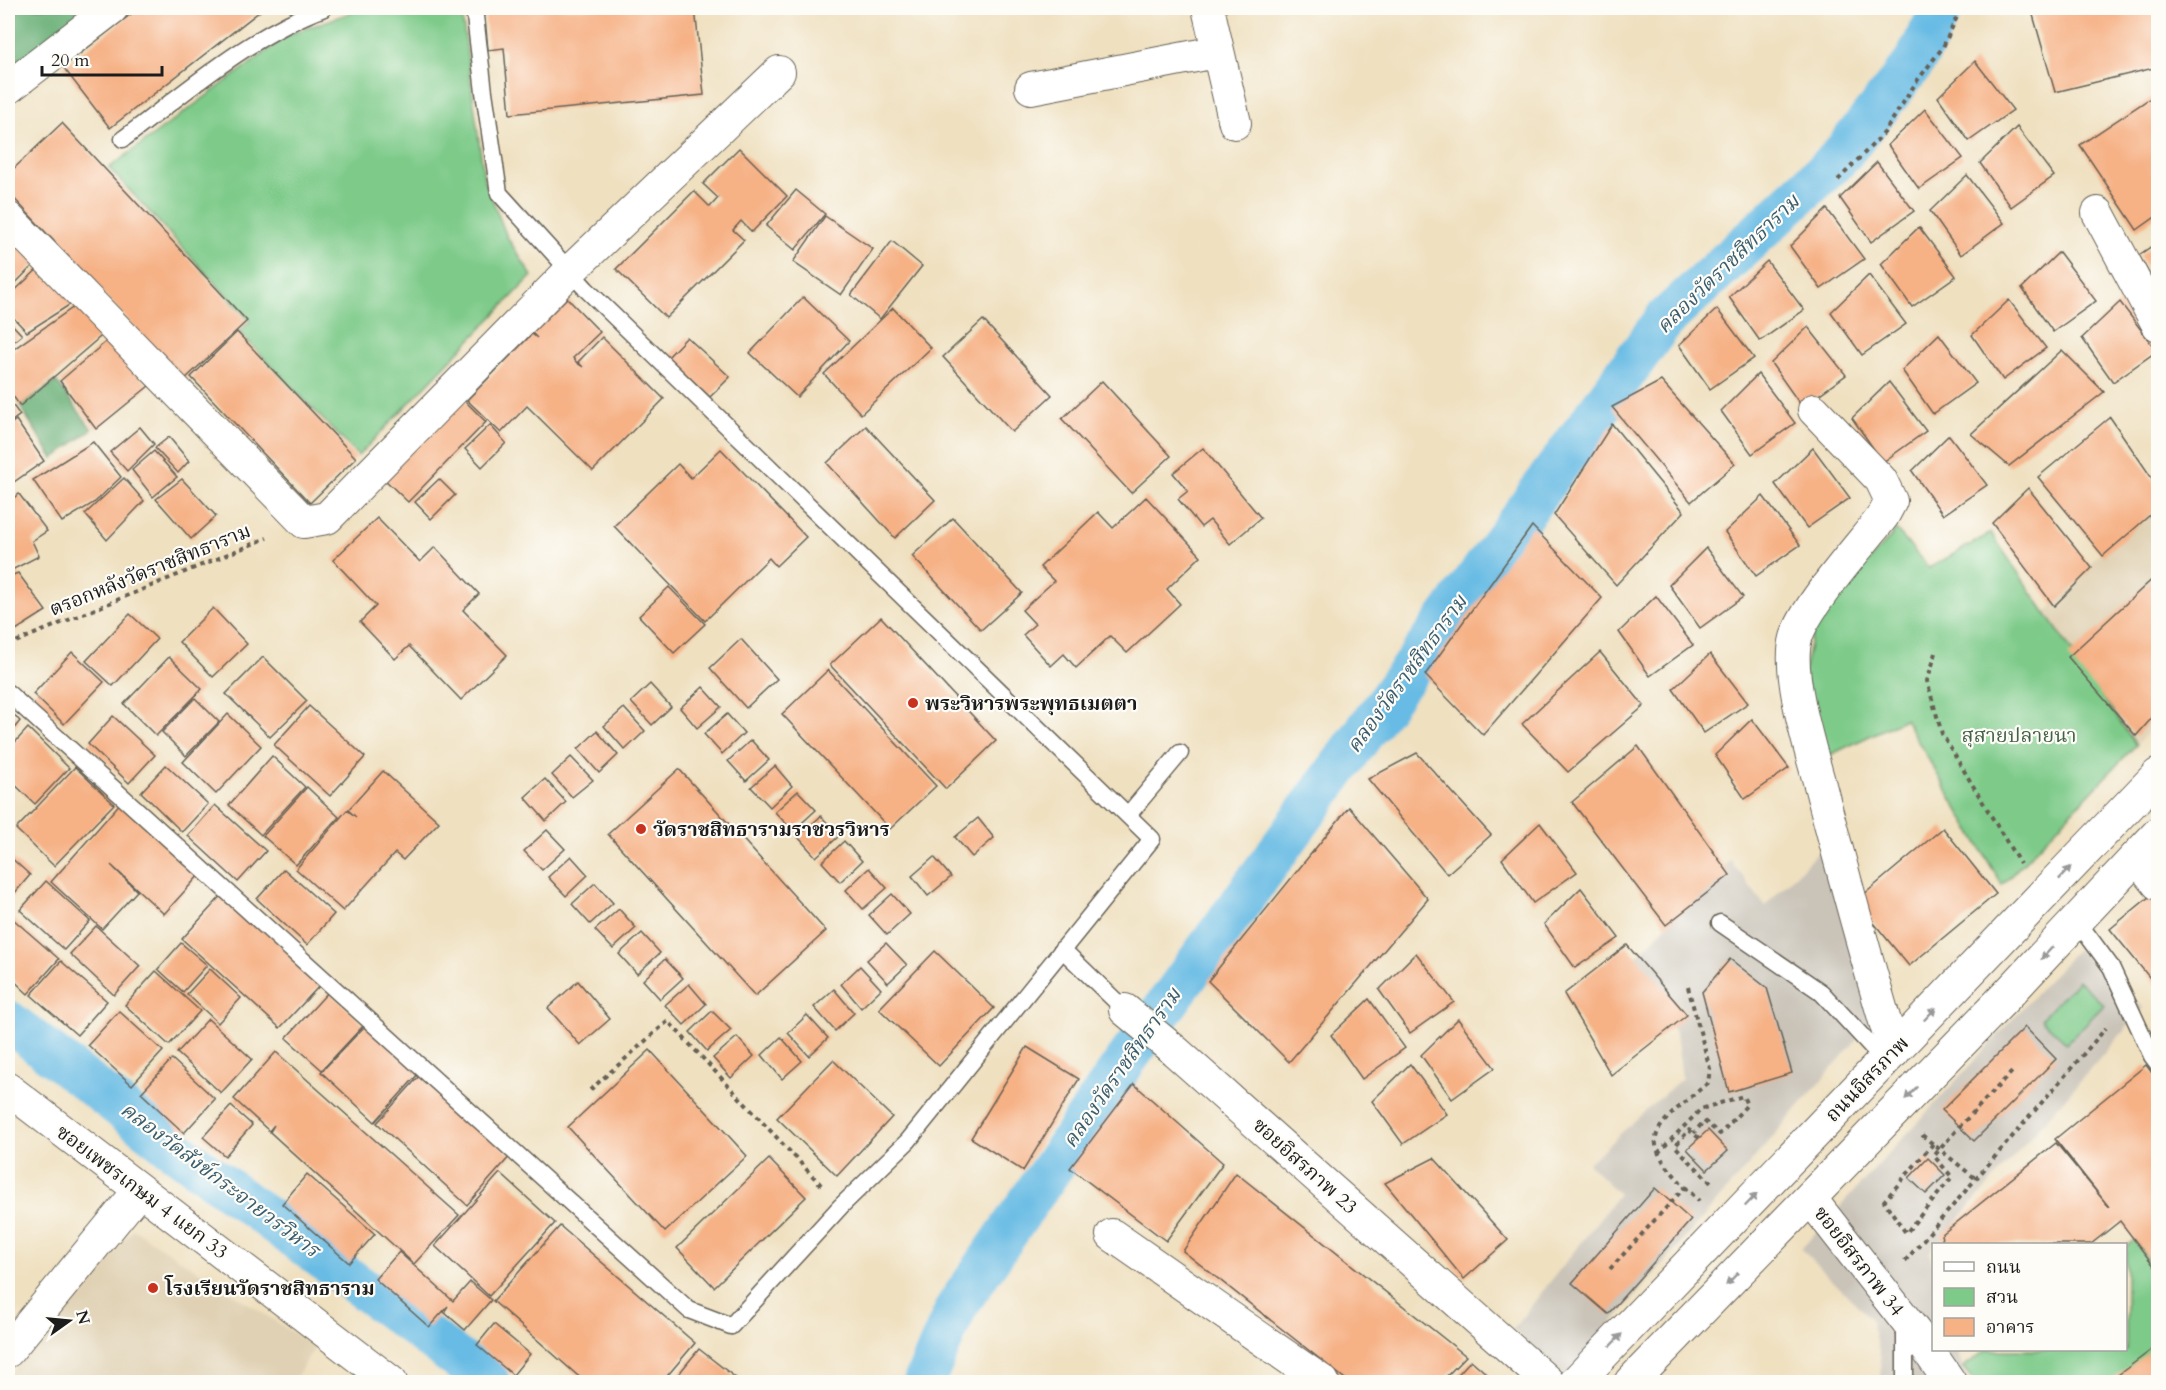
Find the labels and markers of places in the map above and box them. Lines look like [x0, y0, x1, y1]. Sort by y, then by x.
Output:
place label: พระวิหารพระพุทธเมตตา [925, 690, 1138, 717]
marker: พระวิหารพระพุทธเมตตา [906, 696, 920, 710]
place label: วัดราชสิทธารามราชวรวิหาร [653, 816, 890, 843]
marker: วัดราชสิทธารามราชวรวิหาร [634, 822, 648, 836]
place label: โรงเรียนวัดราชสิทธาราม [164, 1275, 375, 1302]
marker: โรงเรียนวัดราชสิทธาราม [146, 1281, 160, 1295]

